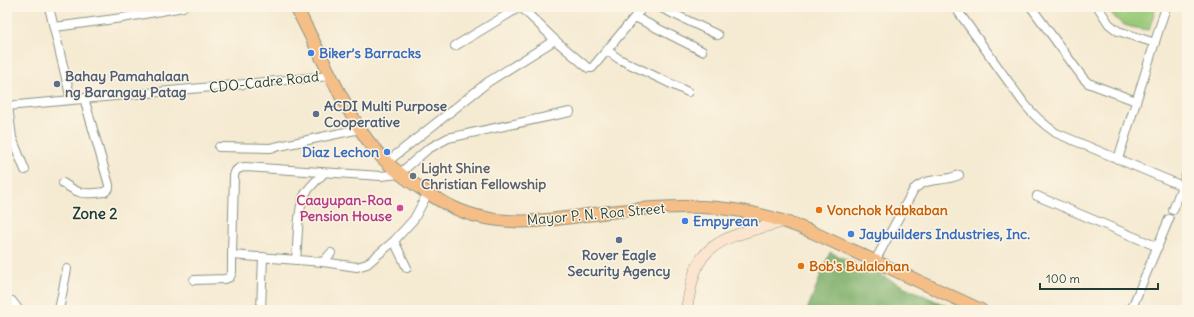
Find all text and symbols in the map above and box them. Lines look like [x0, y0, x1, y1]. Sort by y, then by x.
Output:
place label: Biker’s Barracks [319, 44, 422, 62]
marker: Biker’s Barracks [306, 48, 316, 58]
place label: Bahay Pamahalaan ng Barangay Patag [65, 67, 189, 101]
street label: CDO-Cadre Road [208, 67, 320, 97]
marker: Bahay Pamahalaan ng Barangay Patag [52, 79, 62, 89]
place label: ACDI Multi Purpose Cooperative [324, 97, 448, 131]
marker: ACDI Multi Purpose Cooperative [311, 109, 321, 119]
place label: Diaz Lechon [302, 143, 379, 161]
marker: Diaz Lechon [382, 147, 392, 157]
place label: Light Shine Christian Fellowship [421, 159, 546, 193]
marker: Light Shine Christian Fellowship [408, 171, 418, 181]
place label: Caayupan-Roa Pension House [296, 191, 392, 225]
street label: Mayor P. N. Roa Street [526, 199, 666, 229]
place label: Vonchok Kabkaban [827, 201, 948, 219]
marker: Caayupan-Roa Pension House [395, 203, 405, 213]
district label: Zone 2 [72, 204, 118, 223]
marker: Vonchok Kabkaban [814, 205, 824, 215]
place label: Empyrean [693, 212, 758, 230]
marker: Empyrean [680, 216, 690, 226]
place label: Jaybuilders Industries, Inc. [859, 225, 1030, 243]
marker: Jaybuilders Industries, Inc. [846, 229, 856, 239]
marker: Rover Eagle Security Agency [614, 235, 624, 245]
place label: Rover Eagle Security Agency [567, 246, 671, 280]
place label: Bob's Bulalohan [809, 257, 909, 275]
marker: Bob's Bulalohan [796, 261, 806, 271]
scale bar [1040, 265, 1158, 291]
text: 100 m [1046, 271, 1080, 286]

